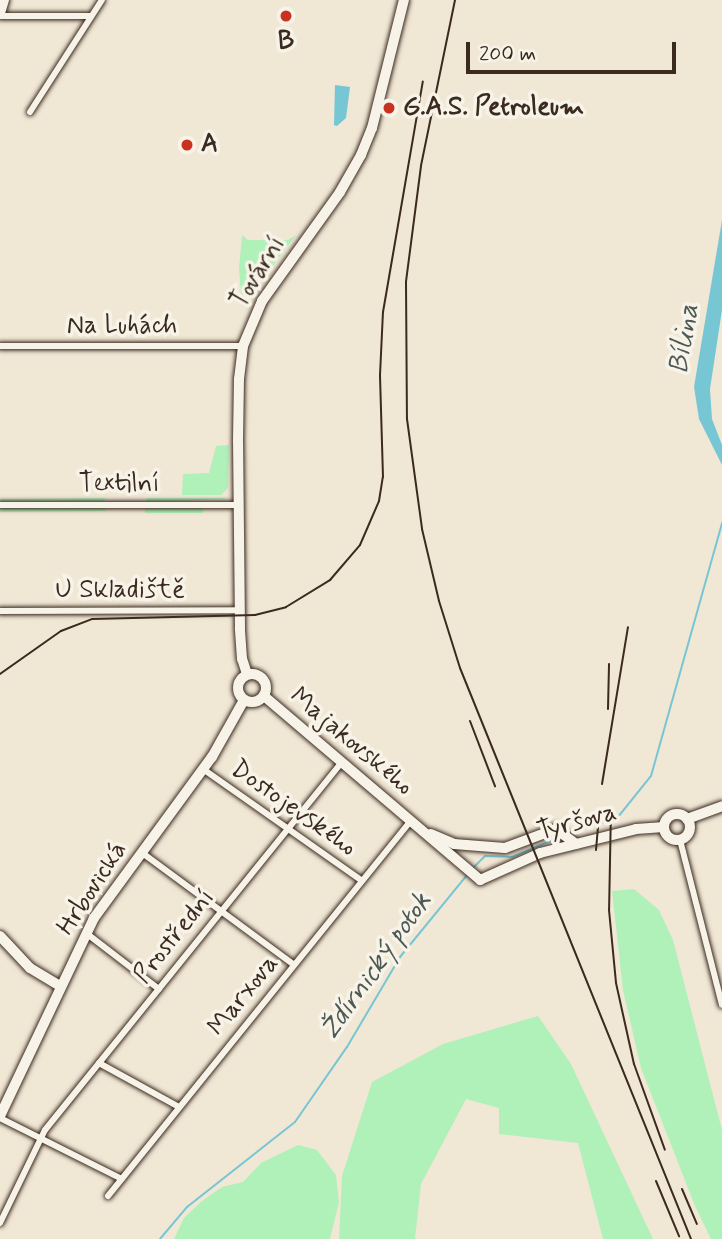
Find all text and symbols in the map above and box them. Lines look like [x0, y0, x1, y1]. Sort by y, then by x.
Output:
marker: B [278, 8, 294, 24]
place label: B [278, 27, 294, 59]
scale bar [470, 28, 680, 72]
text: 200 m [479, 40, 536, 68]
place label: G.A.S. Petroleum [403, 92, 584, 124]
marker: G.A.S. Petroleum [381, 100, 397, 116]
place label: A [201, 129, 218, 161]
marker: A [179, 137, 195, 153]
street label: Tovární [225, 231, 293, 315]
water label: Bílina [663, 302, 707, 376]
street label: Na Luhách [64, 311, 180, 343]
street label: Textilní [78, 469, 160, 501]
street label: U Skladiště [55, 575, 185, 607]
street label: Majakovského [283, 681, 419, 803]
street label: Dostojevského [224, 754, 362, 864]
street label: Tyršova [534, 797, 620, 849]
street label: Hrbovická [51, 836, 135, 942]
street label: Prostřední [128, 884, 222, 990]
water label: Ždírnický potok [314, 886, 440, 1046]
street label: Marxova [202, 949, 286, 1043]

